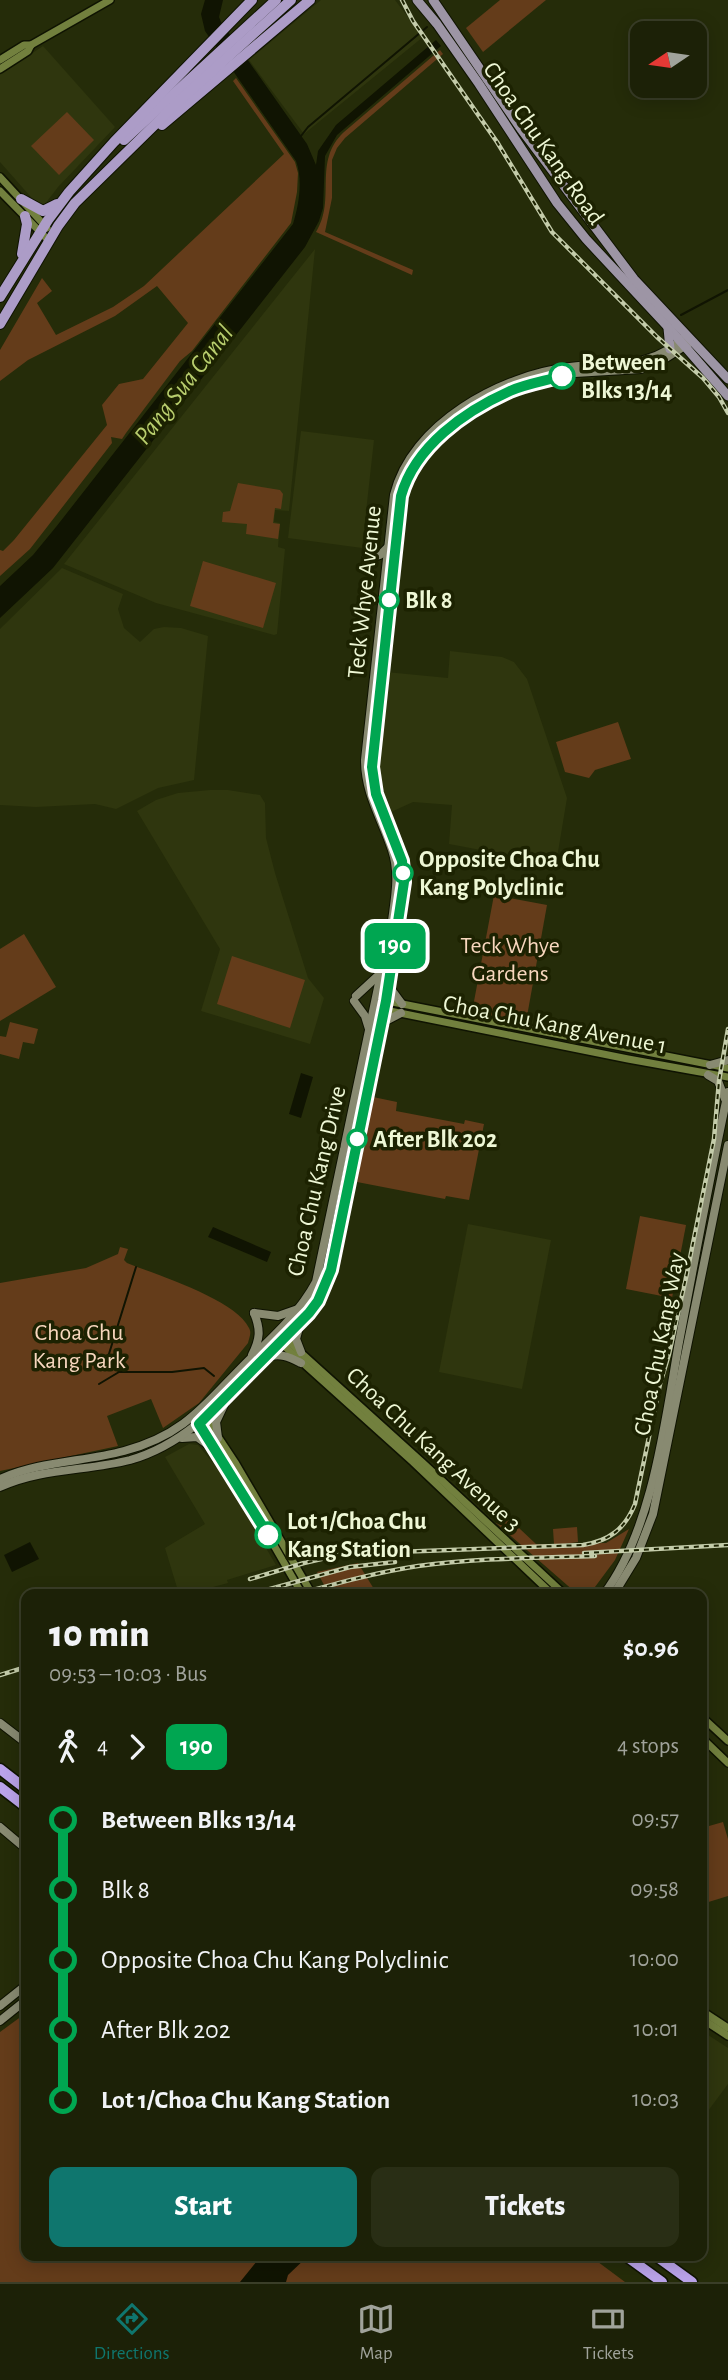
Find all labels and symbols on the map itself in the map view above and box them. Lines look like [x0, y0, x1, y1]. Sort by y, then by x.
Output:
north arrow [630, 21, 707, 98]
street label: Choa Chu Kang Road [478, 58, 608, 229]
water label: Pang Sua Canal [129, 320, 238, 449]
place label: Between Blks 13/14 [581, 351, 672, 403]
marker: Between Blks 13/14 [549, 363, 575, 389]
street label: Teck Whye Avenue [344, 505, 386, 680]
place label: Blk 8 [405, 589, 453, 613]
marker: Blk 8 [379, 590, 399, 610]
place label: Opposite Choa Chu Kang Polyclinic [419, 848, 600, 900]
marker: Opposite Choa Chu Kang Polyclinic [393, 863, 413, 883]
line badge: 190 [355, 923, 435, 969]
park label: Teck Whye Gardens [460, 934, 560, 986]
street label: Choa Chu Kang Avenue 1 [441, 992, 668, 1058]
street label: Choa Chu Kang Drive [283, 1084, 351, 1279]
place label: After Blk 202 [373, 1128, 497, 1152]
marker: After Blk 202 [347, 1129, 367, 1149]
street label: Choa Chu Kang Way [630, 1251, 689, 1438]
park label: Choa Chu Kang Park [32, 1321, 126, 1373]
street label: Choa Chu Kang Avenue 3 [342, 1363, 525, 1536]
place label: Lot 1/Choa Chu Kang Station [287, 1510, 427, 1562]
marker: Lot 1/Choa Chu Kang Station [255, 1522, 281, 1548]

